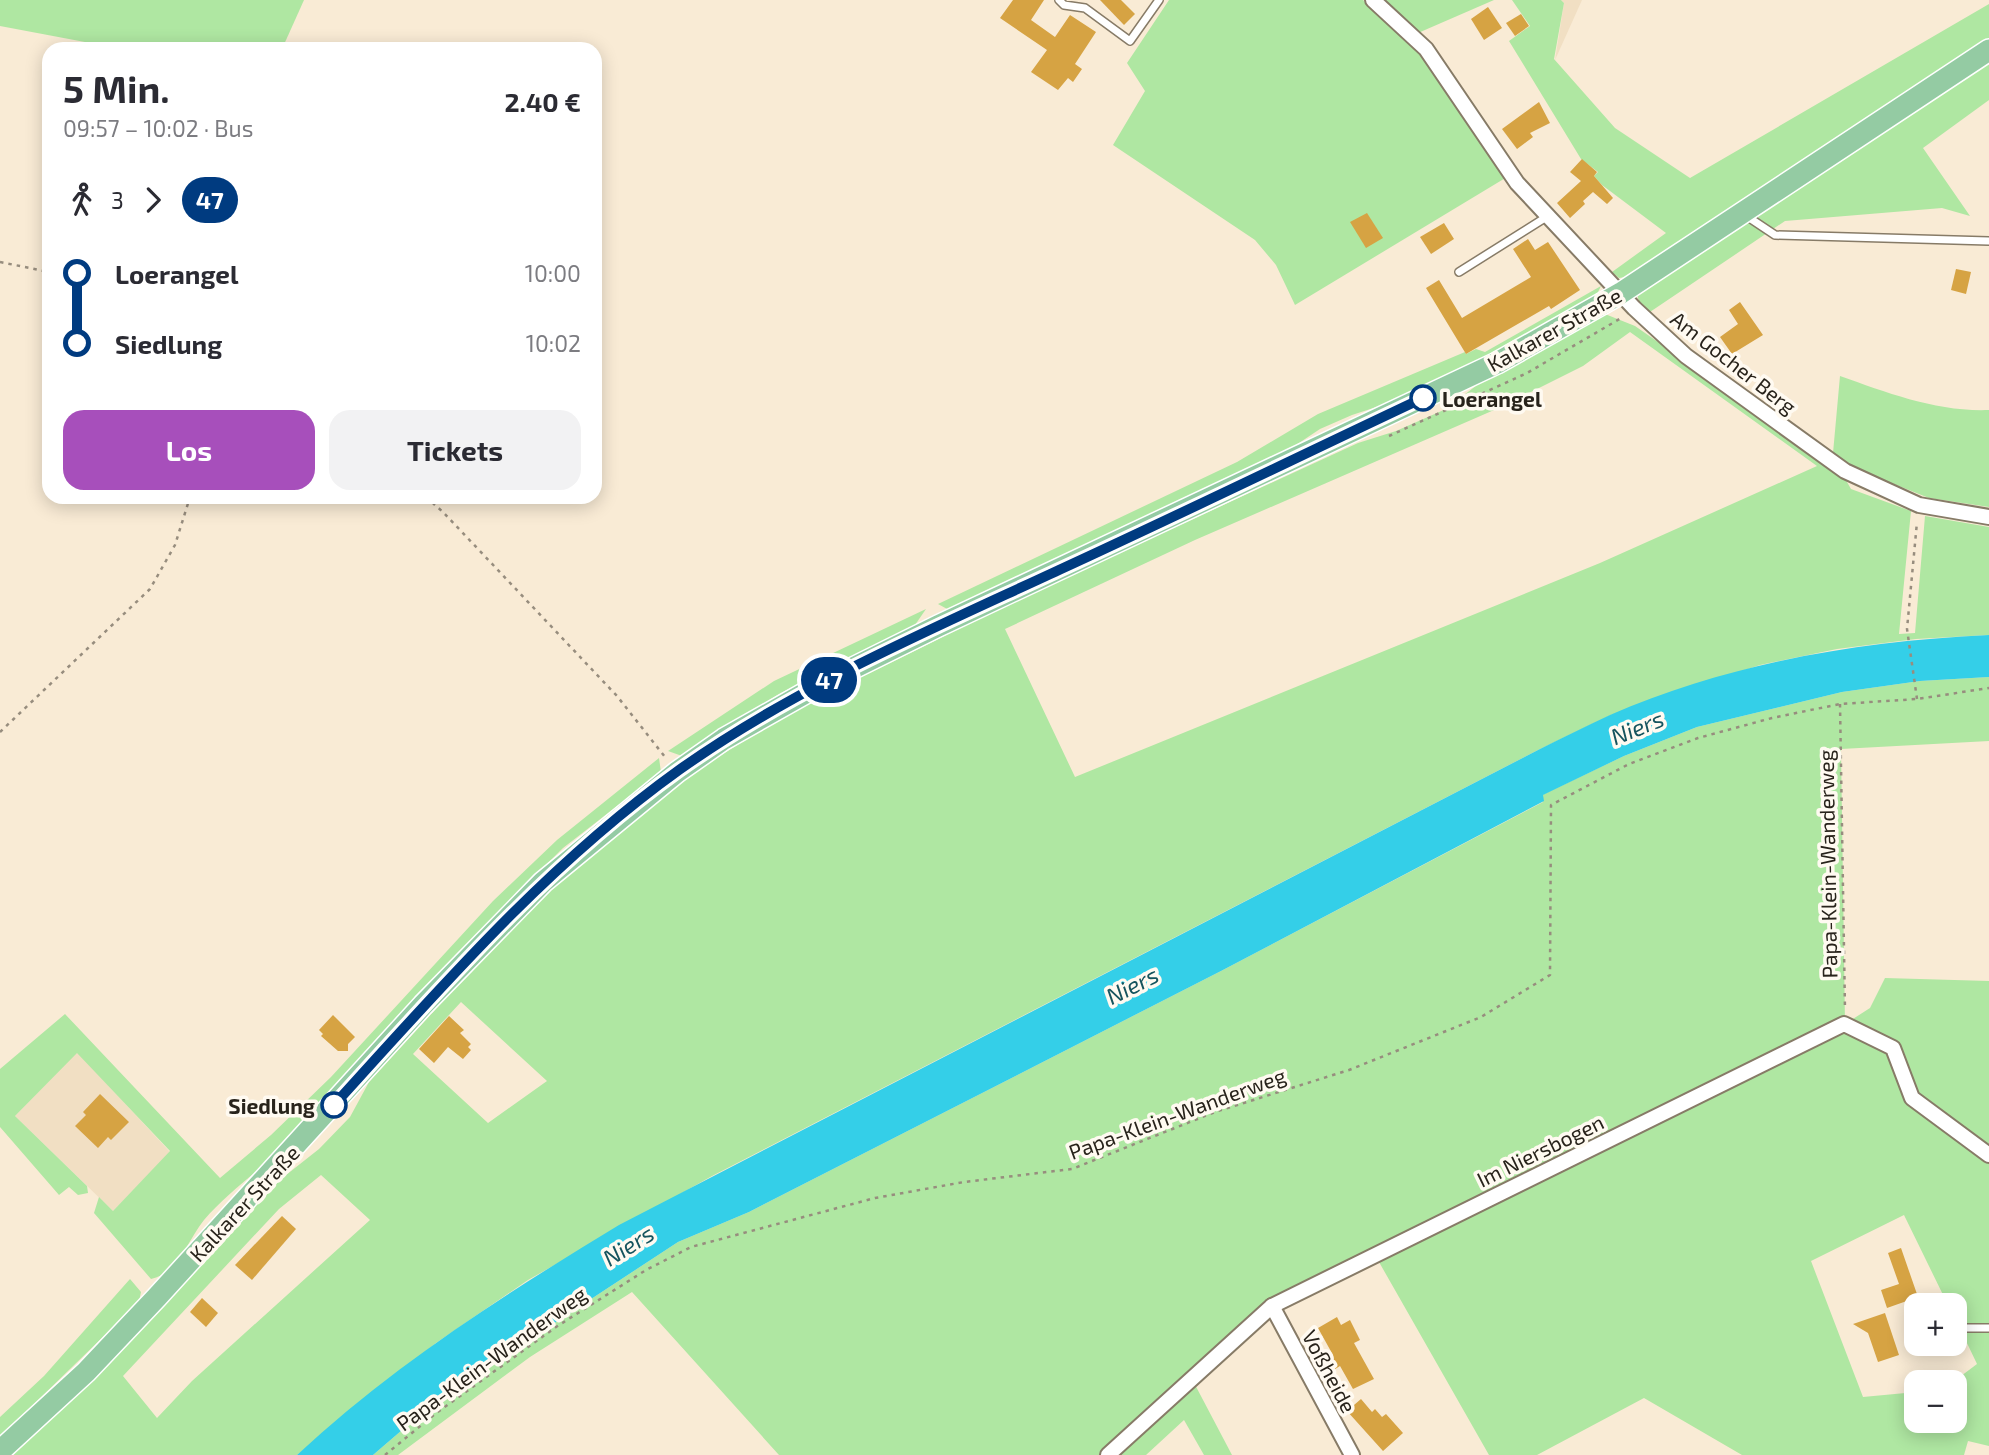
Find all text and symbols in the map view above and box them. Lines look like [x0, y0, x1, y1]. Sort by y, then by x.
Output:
text: 5 Min. [63, 65, 170, 111]
text: 2.40 € [504, 86, 581, 117]
text: 09:57 – 10:02 · Bus [63, 114, 253, 142]
icon: walk [63, 181, 101, 219]
icon: forward [134, 181, 172, 219]
text: 47 [196, 185, 224, 214]
text: 3 [111, 186, 124, 214]
text: Loerangel [115, 258, 239, 289]
text: 10:00 [525, 259, 581, 287]
street label: Kalkarer Straße [1483, 282, 1625, 376]
street label: Am Gocher Berg [1666, 305, 1802, 419]
text: Siedlung [115, 328, 222, 359]
text: 10:02 [526, 329, 581, 357]
marker: Loerangel [1410, 385, 1436, 411]
place label: Loerangel [1442, 386, 1542, 411]
button: Los [63, 410, 315, 490]
button: Tickets [329, 410, 581, 490]
line badge: 47 [798, 657, 860, 703]
text: 47 [815, 665, 843, 694]
water label: Niers [1606, 704, 1668, 750]
street label: Papa-Klein-Wanderweg [1812, 749, 1841, 979]
water label: Niers [1101, 960, 1163, 1010]
street label: Papa-Klein-Wanderweg [1065, 1062, 1289, 1164]
marker: Siedlung [321, 1092, 347, 1118]
place label: Siedlung [228, 1093, 315, 1118]
street label: Im Niersbogen [1473, 1109, 1607, 1191]
street label: Kalkarer Straße [184, 1140, 304, 1266]
water label: Niers [597, 1219, 659, 1271]
street label: Papa-Klein-Wanderweg [391, 1280, 591, 1435]
map controls [1904, 1293, 1967, 1433]
button: + [1904, 1293, 1967, 1356]
street label: Voßheide [1298, 1325, 1362, 1417]
button: − [1904, 1370, 1967, 1433]

